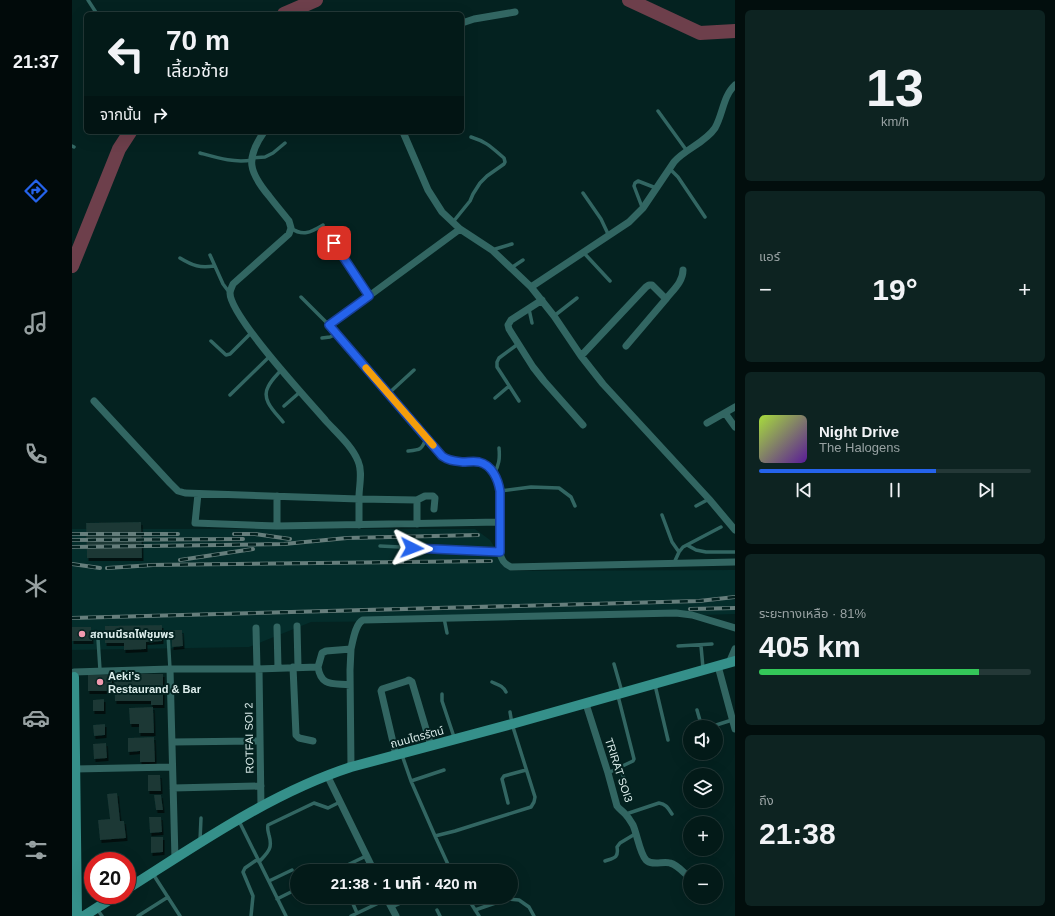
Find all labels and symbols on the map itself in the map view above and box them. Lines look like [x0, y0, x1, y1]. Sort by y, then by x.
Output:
pin [317, 226, 351, 260]
position arrow [391, 527, 433, 569]
place label: สถานนีรถไฟชุมพร [90, 628, 174, 641]
marker: สถานนีรถไฟชุมพร [77, 629, 87, 639]
place label: Aeki’s Restaurand & Bar [108, 670, 202, 695]
marker: Aeki’s Restaurand & Bar [95, 677, 105, 687]
street label: ROTFAI SOI 2 [242, 702, 256, 774]
street label: ถนนไตรรัตน์ [389, 724, 445, 750]
street label: TRIRAT SOI3 [603, 736, 635, 804]
speed limit sign: 20 [84, 852, 136, 904]

